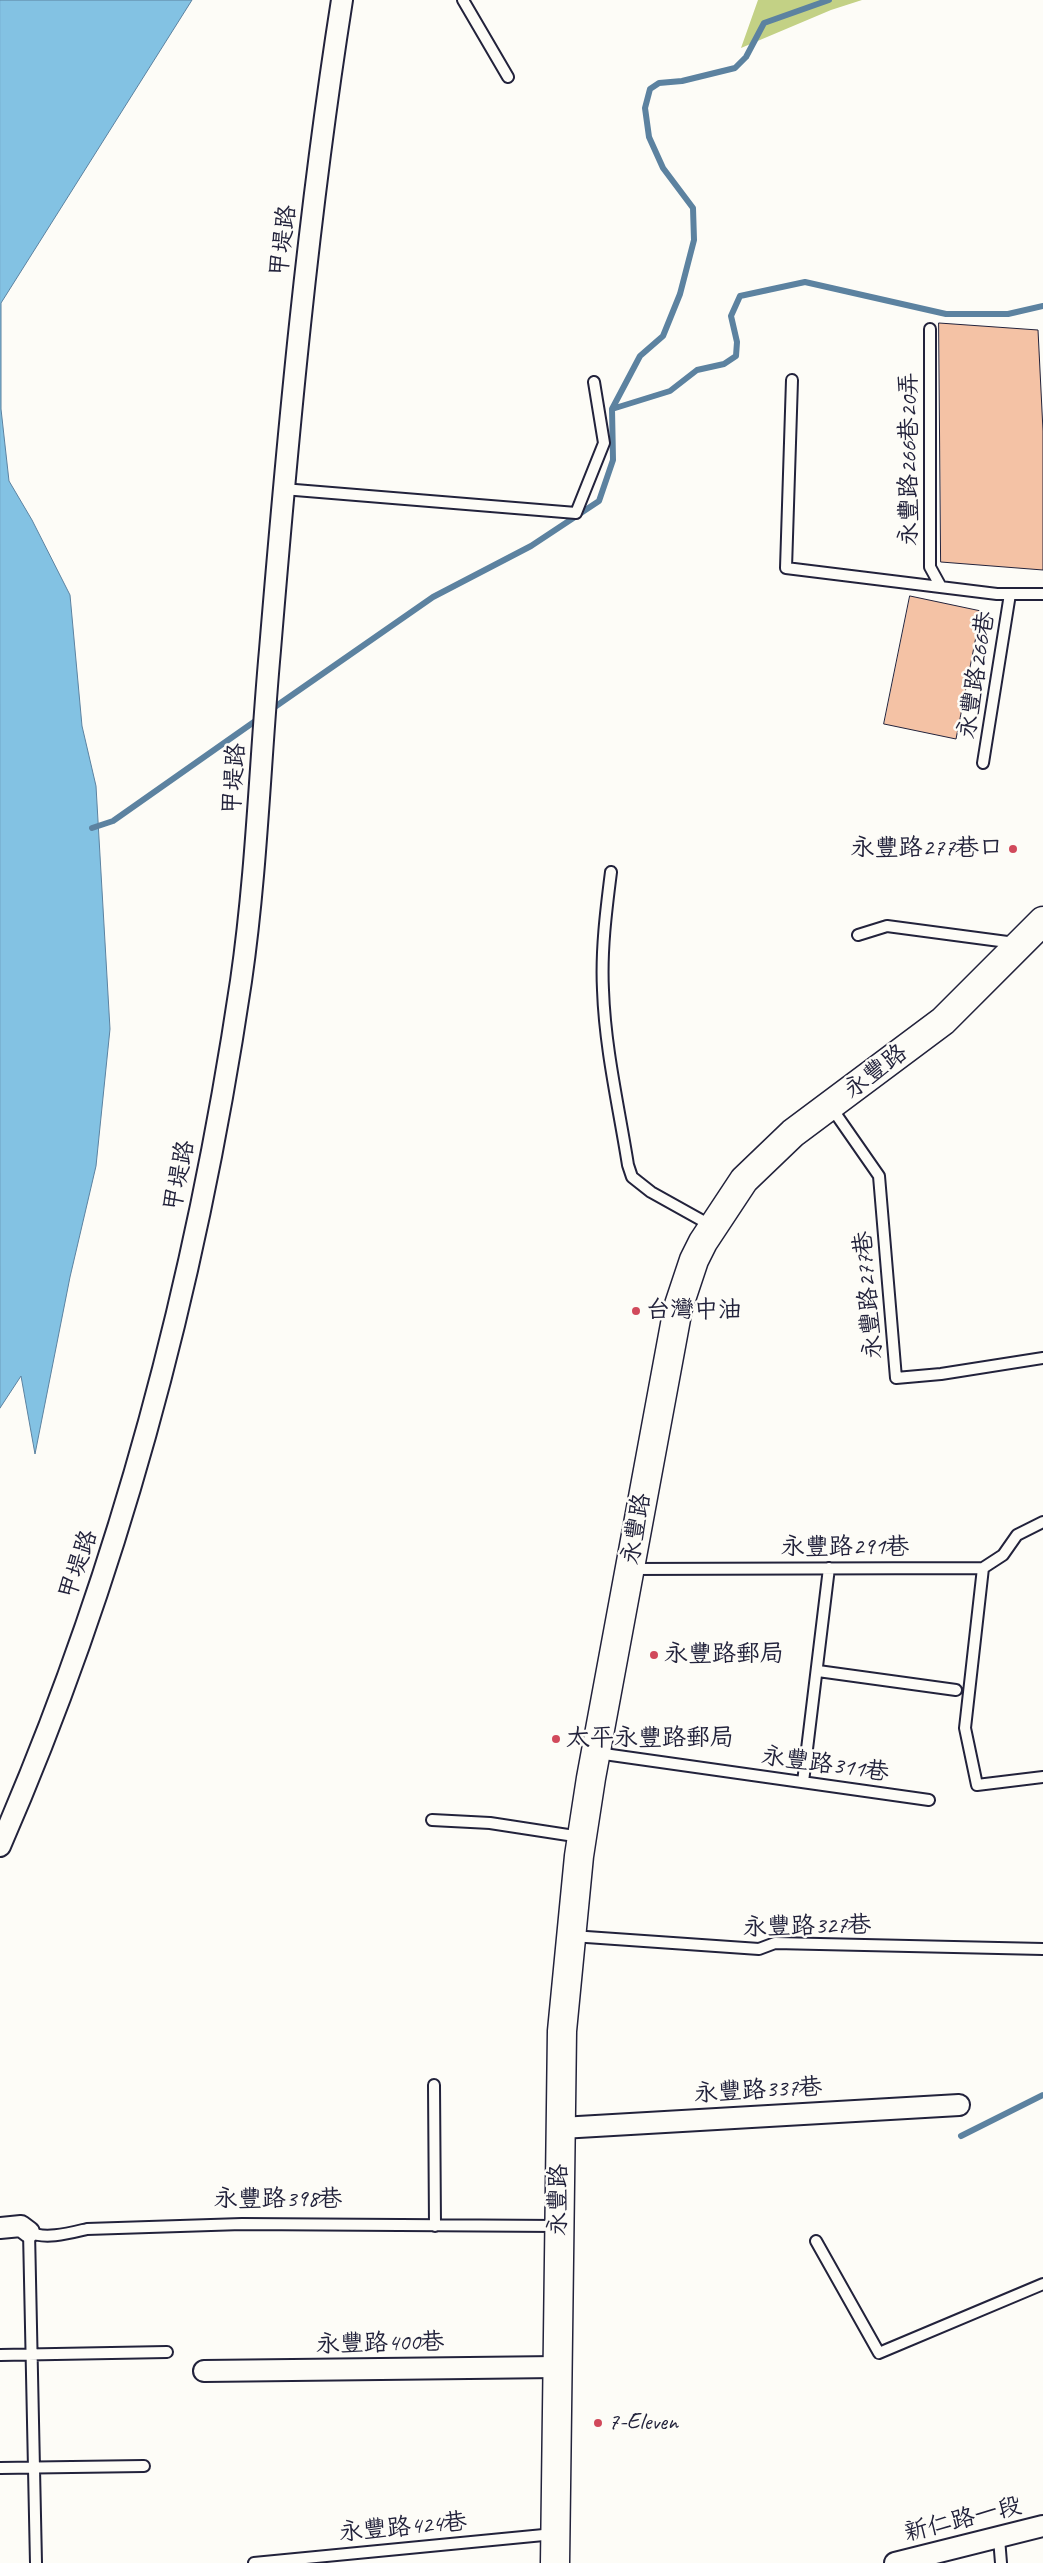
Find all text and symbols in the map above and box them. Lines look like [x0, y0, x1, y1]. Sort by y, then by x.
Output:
street label: 甲堤路 [265, 204, 303, 278]
street label: 永豐路266巷20弄 [896, 372, 924, 546]
street label: 永豐路266巷 [953, 609, 1001, 741]
street label: 甲堤路 [218, 742, 252, 816]
place label: 永豐路277巷口 [851, 835, 1003, 863]
marker: 永豐路277巷口 [1007, 843, 1019, 855]
street label: 永豐路 [839, 1039, 913, 1105]
street label: 甲堤路 [159, 1138, 201, 1214]
street label: 永豐路277巷 [849, 1230, 889, 1360]
place label: 台灣中油 [646, 1297, 742, 1325]
marker: 台灣中油 [630, 1305, 642, 1317]
street label: 永豐路 [617, 1491, 657, 1567]
street label: 甲堤路 [54, 1526, 104, 1604]
street label: 永豐路291巷 [781, 1534, 909, 1562]
place label: 永豐路郵局 [664, 1641, 784, 1669]
marker: 永豐路郵局 [648, 1649, 660, 1661]
place label: 太平永豐路郵局 [566, 1725, 734, 1753]
marker: 太平永豐路郵局 [550, 1733, 562, 1745]
street label: 永豐路311巷 [759, 1742, 891, 1788]
street label: 永豐路327巷 [743, 1911, 871, 1943]
street label: 永豐路337巷 [693, 2073, 823, 2109]
street label: 永豐路 [544, 2164, 574, 2236]
street label: 永豐路398巷 [214, 2186, 342, 2214]
street label: 永豐路400巷 [316, 2328, 444, 2360]
place label: 7-Eleven [608, 2409, 678, 2437]
marker: 7-Eleven [592, 2417, 604, 2429]
street label: 新仁路一段 [901, 2492, 1025, 2548]
street label: 永豐路424巷 [338, 2508, 468, 2548]

